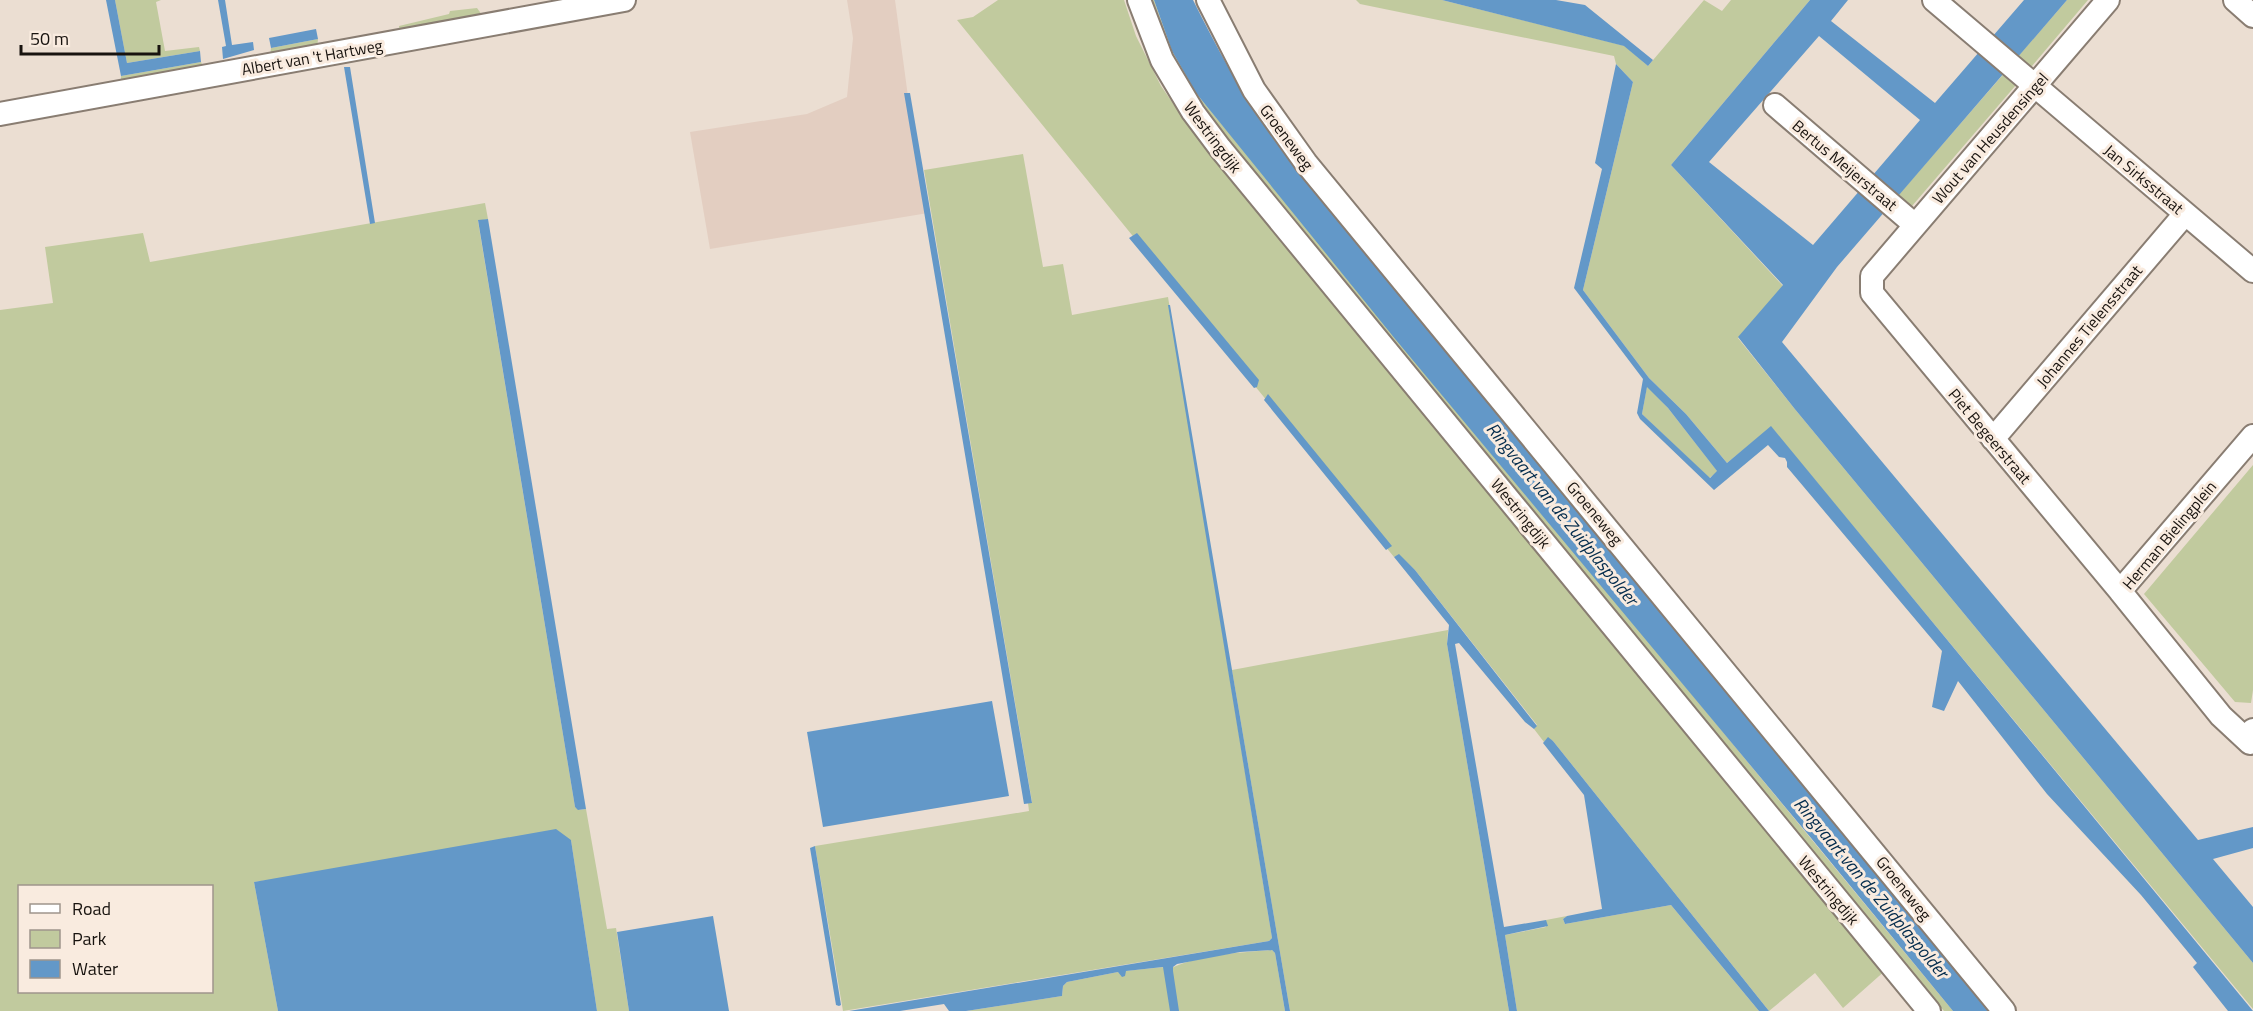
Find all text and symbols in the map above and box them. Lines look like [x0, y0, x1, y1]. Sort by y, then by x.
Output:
scale bar [21, 18, 159, 56]
text: 50 m [30, 25, 69, 52]
street label: Albert van 't Hartweg [240, 33, 384, 81]
street label: Wout van Heusdensingel [1926, 67, 2054, 209]
street label: Westringdijk [1178, 96, 1248, 178]
street label: Groeneweg [1254, 99, 1320, 175]
street label: Bertus Meijerstraat [1787, 114, 1903, 216]
street label: Jan Sirksstraat [2099, 138, 2189, 220]
street label: Johannes Tielensstraat [2030, 259, 2148, 393]
street label: Piet Begeerstraat [1943, 383, 2037, 489]
water label: Ringvaart van de Zuidplaspolder [1480, 416, 1646, 613]
street label: Westringdijk [1485, 473, 1557, 553]
street label: Herman Bielingplein [2116, 475, 2222, 595]
street label: Groeneweg [1561, 476, 1629, 550]
water label: Ringvaart van de Zuidplaspolder [1788, 791, 1957, 986]
street label: Westringdijk [1793, 850, 1865, 930]
street label: Groeneweg [1871, 851, 1937, 925]
legend [18, 885, 213, 993]
text: Road [72, 895, 111, 922]
text: Park [72, 925, 107, 952]
text: Water [72, 955, 118, 982]

